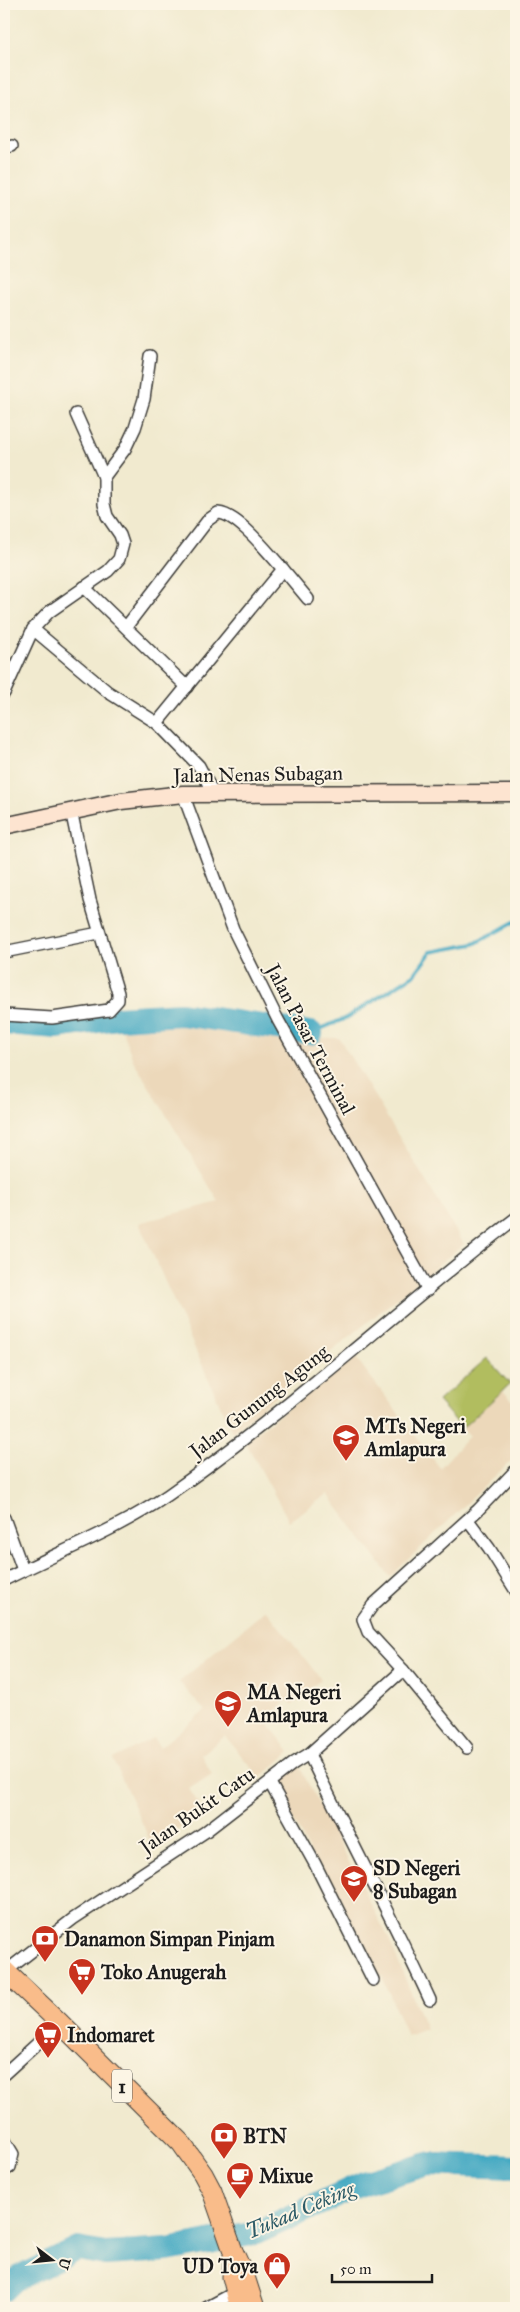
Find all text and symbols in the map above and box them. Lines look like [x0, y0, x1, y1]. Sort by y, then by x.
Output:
street label: Jalan Nenas Subagan [171, 761, 343, 789]
street label: Jalan Pasar Terminal [259, 958, 361, 1119]
street label: Jalan Gunung Agung [183, 1339, 334, 1465]
place label: MTs Negeri Amlapura [363, 1414, 466, 1462]
school or university icon: MTs Negeri Amlapura [331, 1423, 361, 1462]
place label: MA Negeri Amlapura [245, 1680, 342, 1728]
school or university icon: MA Negeri Amlapura [213, 1689, 243, 1728]
street label: Jalan Bukit Catu [133, 1761, 260, 1860]
place label: SD Negeri 8 Subagan [373, 1856, 461, 1904]
school or university icon: SD Negeri 8 Subagan [339, 1864, 369, 1903]
bank icon: Danamon Simpan Pinjam [30, 1924, 60, 1963]
place label: Danamon Simpan Pinjam [64, 1927, 275, 1952]
supermarket icon: Toko Anugerah [67, 1957, 97, 1996]
place label: Toko Anugerah [100, 1960, 227, 1985]
supermarket icon: Indomaret [33, 2020, 63, 2059]
place label: Indomaret [67, 2023, 156, 2047]
road number: 1 [112, 2070, 132, 2102]
bank icon: BTN [209, 2121, 239, 2160]
place label: BTN [243, 2124, 287, 2148]
cafe icon: Mixue [225, 2161, 255, 2200]
place label: Mixue [259, 2164, 314, 2188]
water label: Tukad Ceking [242, 2175, 359, 2245]
north arrow [28, 2234, 78, 2284]
shop icon: UD Toya [262, 2251, 292, 2290]
scale bar [332, 2252, 432, 2284]
place label: UD Toya [182, 2254, 259, 2279]
text: U [54, 2256, 74, 2272]
text: 50 m [340, 2260, 372, 2278]

